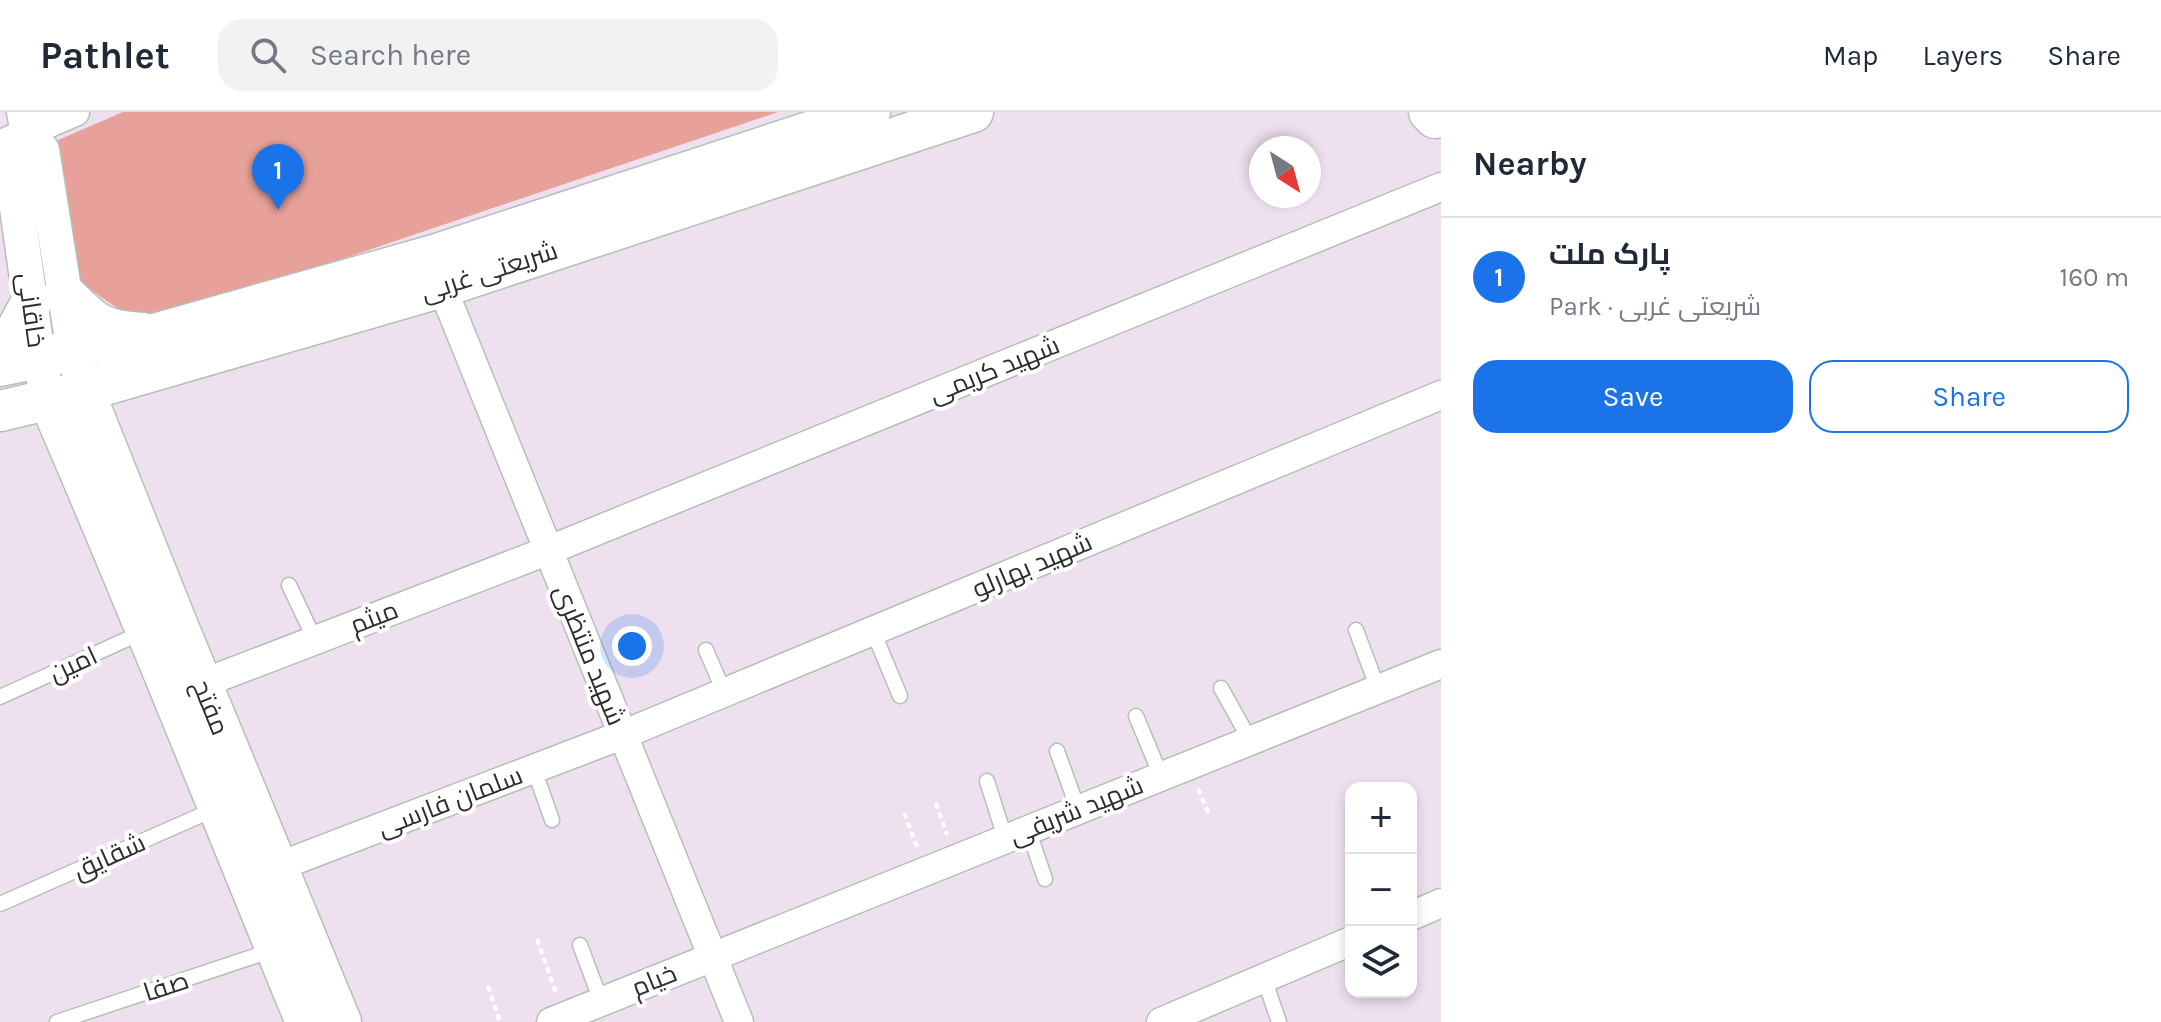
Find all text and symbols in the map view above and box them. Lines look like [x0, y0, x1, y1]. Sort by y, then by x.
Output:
search box [218, 19, 778, 91]
text: Pathlet [40, 33, 170, 78]
icon: search [246, 33, 290, 77]
text: Search here [310, 37, 471, 73]
text: Map [1823, 39, 1878, 72]
text: Layers [1922, 39, 2003, 72]
text: Share [2047, 39, 2121, 72]
north arrow [1249, 136, 1321, 208]
pin: 1 [252, 144, 304, 210]
text: Nearby [1473, 144, 1587, 184]
street label: شریعتی غربی [417, 235, 562, 308]
text: پارک ملت [1549, 236, 1670, 272]
text: 1 [1494, 262, 1504, 293]
text: 160 m [2060, 262, 2129, 293]
street label: خاقانی [11, 271, 52, 350]
text: Park · شریعتی غربی [1549, 291, 1761, 322]
street label: شهید کریمی [924, 329, 1064, 410]
button: Save [1473, 360, 1793, 433]
button: Share [1809, 360, 2129, 433]
street label: شهید بهارلو [968, 526, 1097, 605]
street label: شهید منتظری [547, 580, 632, 730]
street label: میثم [346, 594, 403, 643]
your location [612, 626, 652, 666]
street label: امین [44, 640, 102, 689]
street label: مفتح [185, 675, 236, 740]
street label: سلمان فارسی [373, 760, 527, 843]
street label: شهید شریفی [1005, 770, 1148, 851]
map controls [1345, 782, 1417, 998]
button: + [1345, 782, 1417, 854]
street label: شقایق [68, 827, 150, 886]
button: − [1345, 854, 1417, 926]
button: layers [1345, 926, 1417, 998]
street label: خیام [627, 957, 682, 1005]
street label: صفا [140, 965, 193, 1008]

